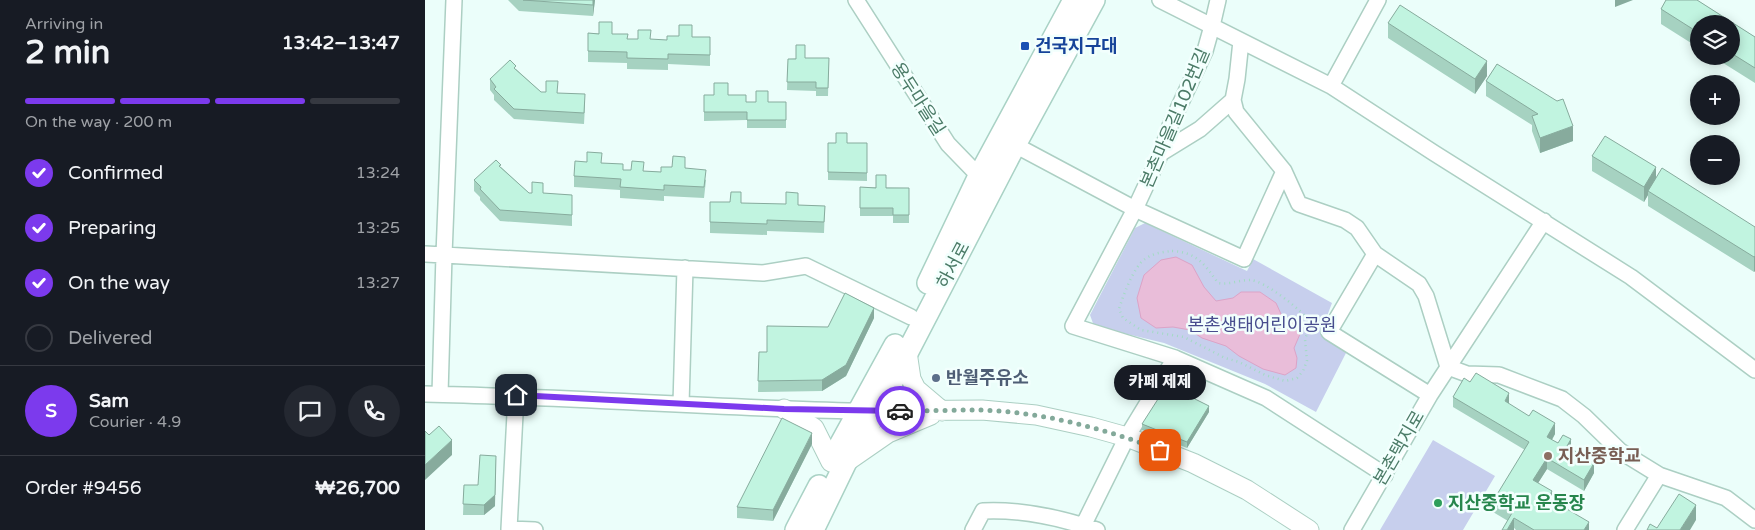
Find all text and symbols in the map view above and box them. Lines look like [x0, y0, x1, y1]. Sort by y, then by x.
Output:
text: Arriving in [25, 14, 103, 34]
map controls [1690, 15, 1740, 185]
button: layers [1690, 15, 1740, 65]
text: 13:42–13:47 [282, 32, 400, 54]
text: 2 min [25, 34, 110, 72]
place label: 건국지구대 [1035, 35, 1118, 57]
marker: 건국지구대 [1019, 40, 1031, 52]
street label: 본촌마을길102번길 [1136, 45, 1214, 191]
street label: 용두마을길 [886, 58, 950, 140]
button: + [1690, 75, 1740, 125]
text: On the way · 200 m [25, 112, 172, 132]
button: − [1690, 135, 1740, 185]
icon: check [25, 159, 53, 187]
text: Confirmed [68, 162, 163, 184]
text: 13:24 [356, 163, 400, 183]
icon: check [25, 214, 53, 242]
text: Preparing [68, 217, 157, 239]
text: 13:25 [356, 218, 400, 238]
street label: 하서로 [932, 238, 974, 292]
icon: check [25, 269, 53, 297]
text: On the way [68, 272, 170, 294]
text: 13:27 [356, 273, 400, 293]
park label: 본촌생태어린이공원 [1187, 314, 1337, 336]
text: Delivered [68, 327, 153, 349]
callout: 카페 제제 [1114, 365, 1206, 400]
place label: 반월주유소 [946, 367, 1029, 389]
marker: 반월주유소 [930, 372, 942, 384]
text: 카페 제제 [1128, 372, 1192, 392]
pin [495, 374, 537, 416]
icon: home [502, 381, 530, 409]
button: chat [284, 385, 336, 437]
button: phone [348, 385, 400, 437]
courier [875, 386, 925, 436]
text: Sam [89, 390, 129, 412]
icon: car [886, 397, 914, 425]
text: S [45, 400, 57, 422]
street label: 본촌택지로 [1369, 407, 1429, 489]
text: Courier · 4.9 [89, 412, 181, 432]
pin [1139, 429, 1181, 471]
icon: bag [1146, 436, 1174, 464]
place label: 지산중학교 [1558, 445, 1641, 467]
marker: 지산중학교 [1542, 450, 1554, 462]
text: Order #9456 [25, 477, 142, 499]
text: ₩26,700 [315, 477, 400, 499]
place label: 지산중학교 운동장 [1448, 492, 1586, 514]
marker: 지산중학교 운동장 [1432, 497, 1444, 509]

